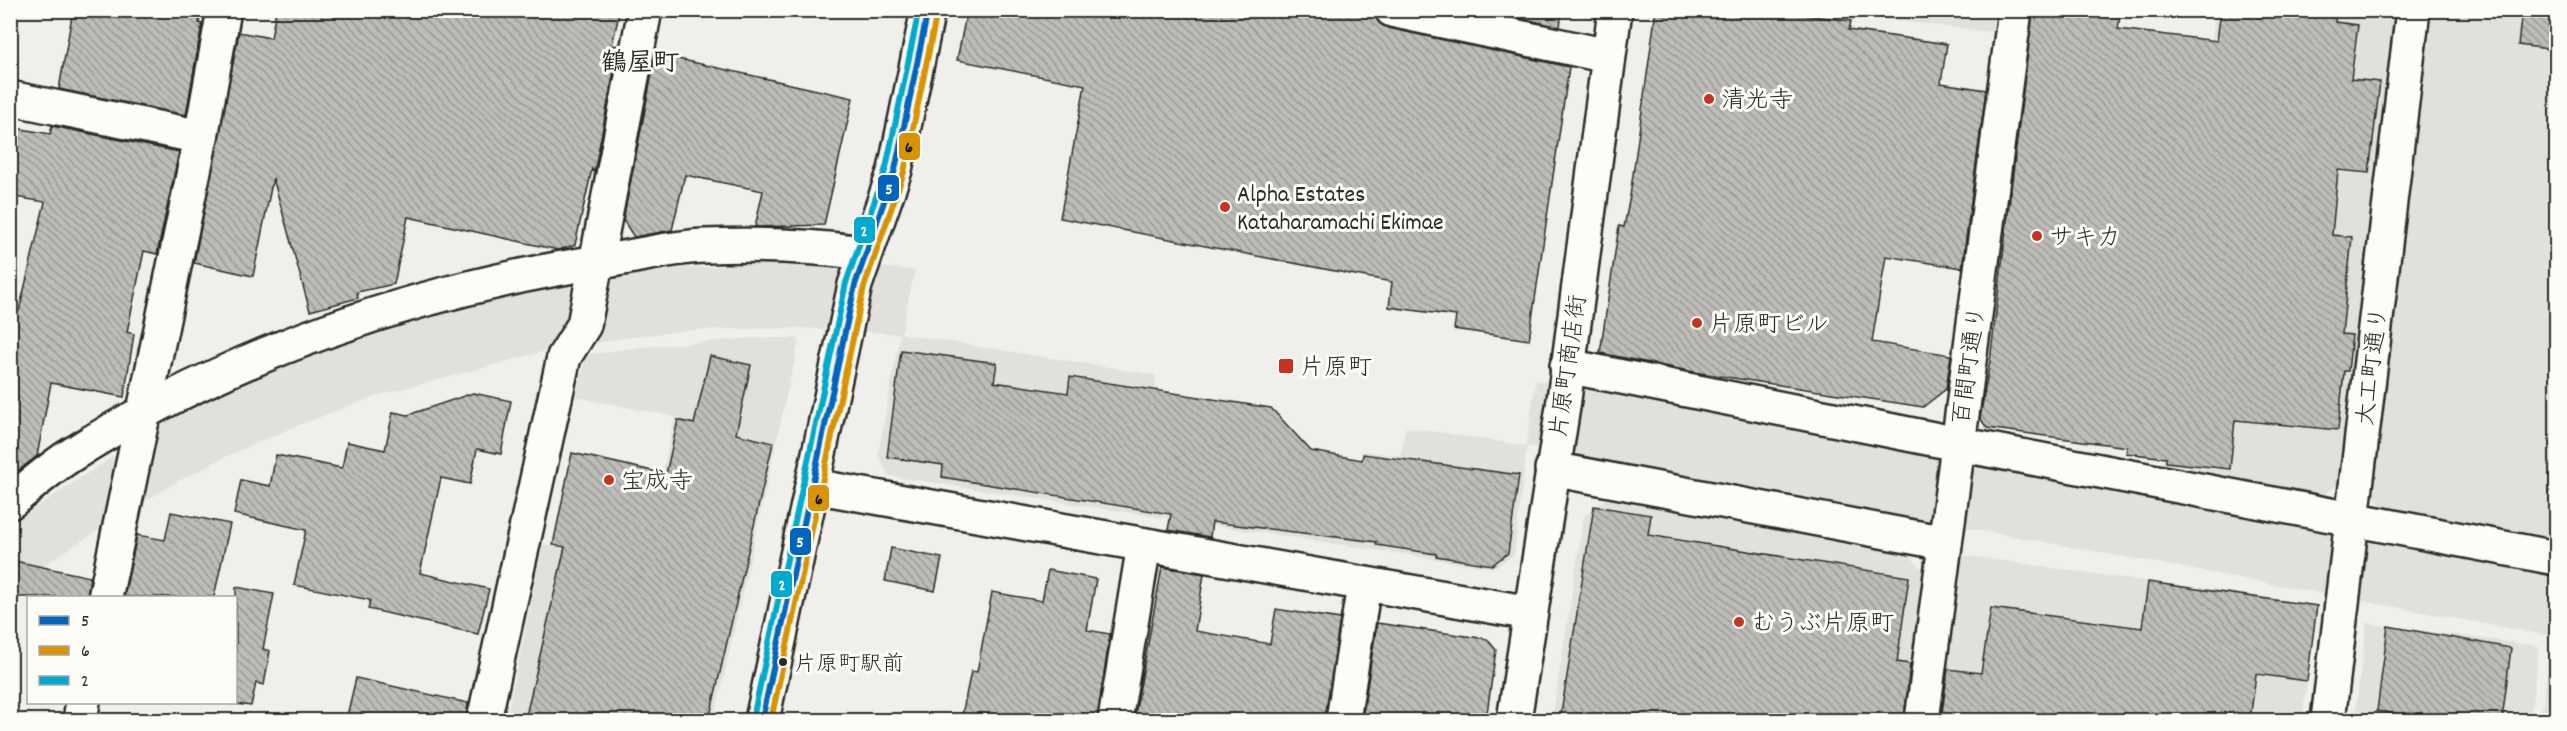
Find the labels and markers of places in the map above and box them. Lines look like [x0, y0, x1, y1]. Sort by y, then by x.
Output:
place label: 清光寺 [1721, 85, 1793, 119]
marker: 清光寺 [1702, 92, 1716, 106]
place label: Alpha Estates Kataharamachi Ekimae [1237, 179, 1444, 241]
marker: Alpha Estates Kataharamachi Ekimae [1218, 200, 1232, 214]
place label: サキカ [2049, 222, 2121, 256]
marker: サキカ [2030, 229, 2044, 243]
place label: 片原町ビル [1709, 309, 1829, 343]
marker: 片原町ビル [1690, 316, 1704, 330]
place label: 片原町 [1300, 352, 1372, 386]
marker: 片原町 [1277, 357, 1295, 375]
place label: 宝成寺 [621, 466, 693, 500]
marker: 宝成寺 [602, 473, 616, 487]
place label: むうぶ片原町 [1751, 608, 1894, 642]
marker: むうぶ片原町 [1732, 615, 1746, 629]
place label: 片原町駅前 [794, 650, 904, 681]
marker: 片原町駅前 [777, 656, 789, 668]

